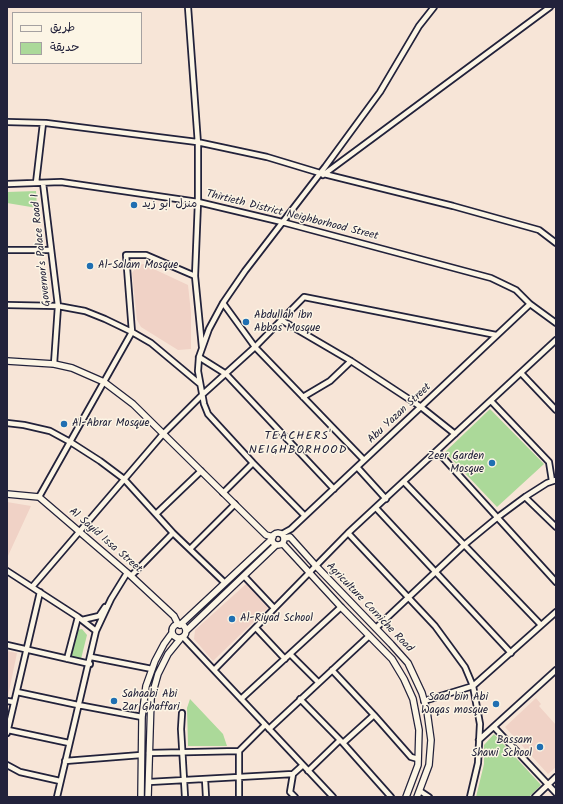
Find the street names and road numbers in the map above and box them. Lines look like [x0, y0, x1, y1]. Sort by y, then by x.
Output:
street label: Thirtieth District Neighborhood Street [204, 188, 380, 244]
street label: Governor's Palace Road 1 [30, 193, 54, 307]
street label: Abu Yazan Street [366, 381, 434, 447]
street label: Al Sayid Issa Street [66, 506, 144, 576]
street label: Agriculture Corniche Road [323, 560, 415, 656]

